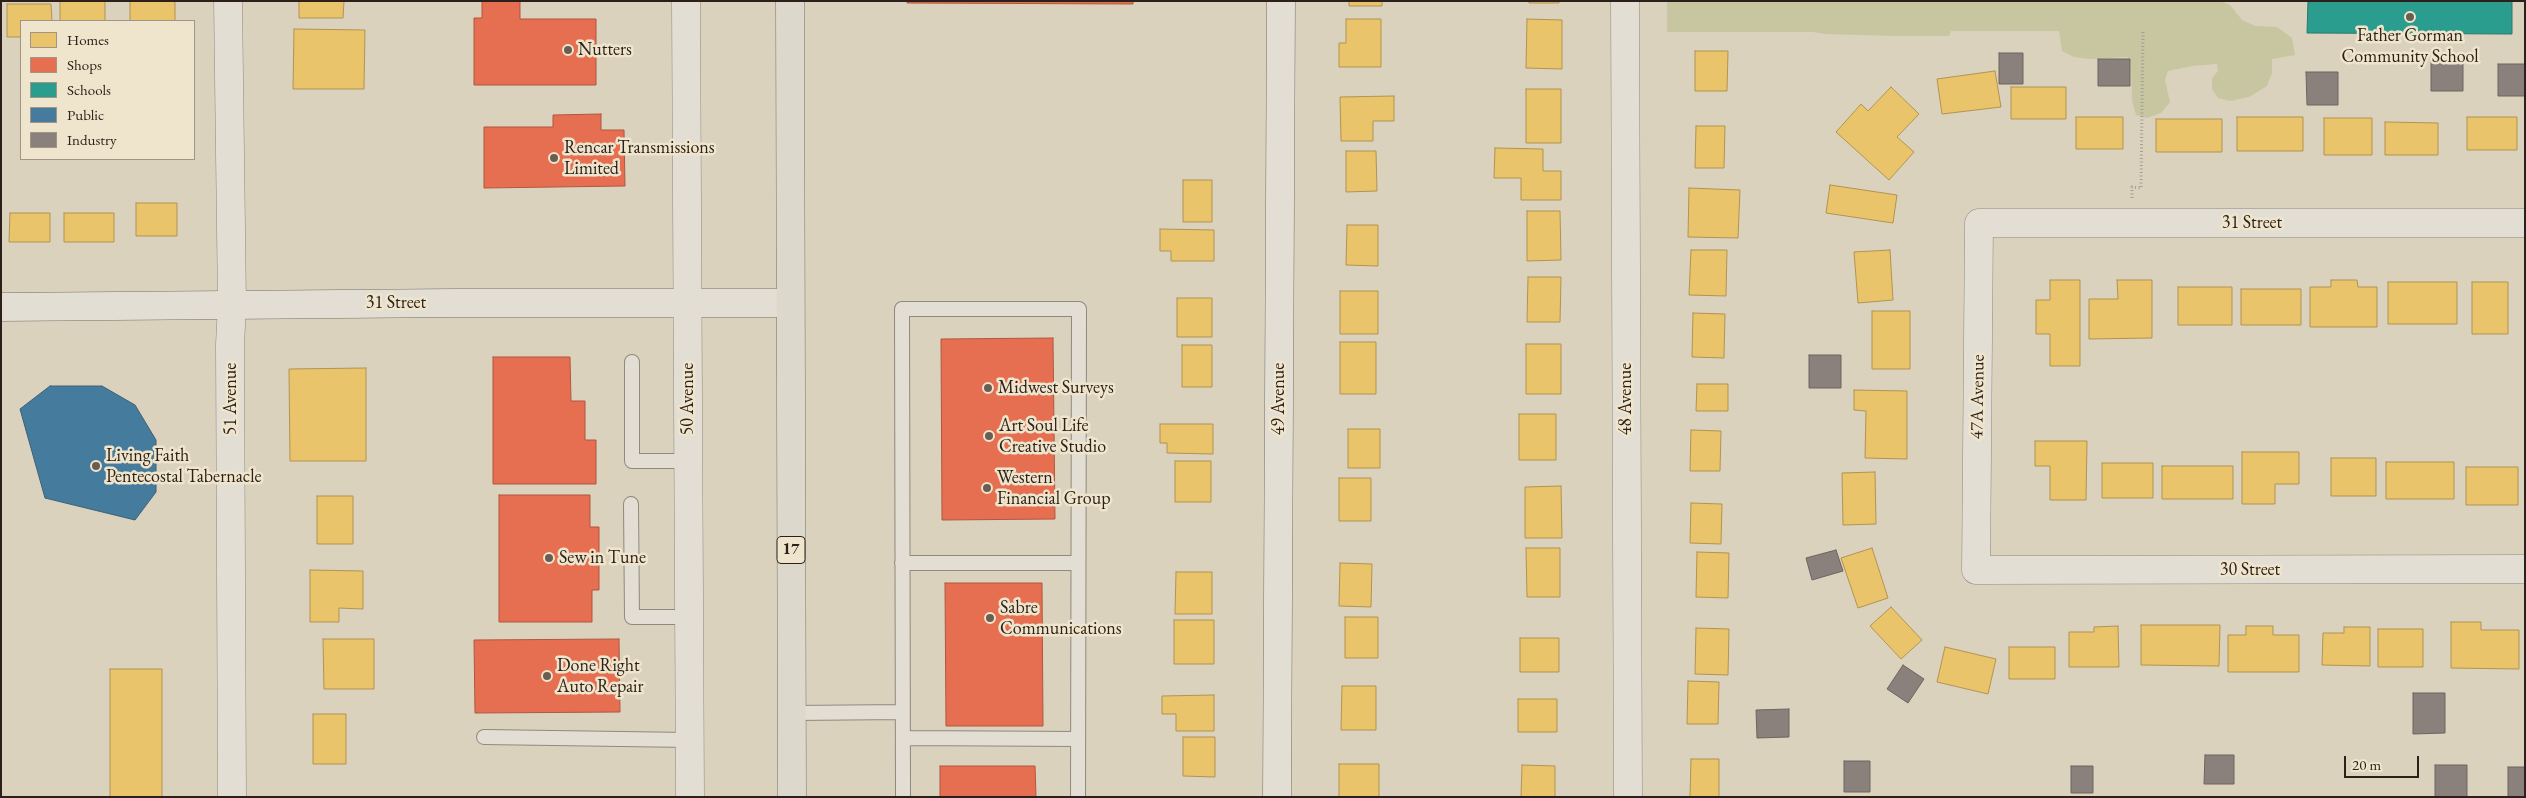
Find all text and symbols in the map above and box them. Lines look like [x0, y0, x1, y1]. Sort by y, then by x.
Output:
marker: Father Gorman Community School [2404, 11, 2416, 23]
legend [20, 20, 195, 160]
place label: Father Gorman Community School [2341, 25, 2479, 68]
text: Homes [67, 30, 109, 49]
place label: Nutters [578, 39, 632, 61]
marker: Nutters [562, 44, 574, 56]
text: Shops [67, 55, 102, 74]
text: Schools [67, 80, 111, 99]
text: Public [67, 105, 104, 124]
text: Industry [67, 130, 117, 149]
place label: Rencar Transmissions Limited [564, 137, 715, 180]
marker: Rencar Transmissions Limited [548, 152, 560, 164]
street label: 31 Street [2222, 212, 2282, 234]
street label: 31 Street [366, 292, 426, 314]
street label: 47A Avenue [1966, 354, 1990, 440]
street label: 51 Avenue [220, 363, 242, 435]
street label: 50 Avenue [677, 363, 699, 435]
street label: 49 Avenue [1268, 363, 1290, 435]
street label: 48 Avenue [1615, 363, 1637, 435]
place label: Midwest Surveys [998, 377, 1114, 399]
marker: Midwest Surveys [982, 382, 994, 394]
place label: Art Soul Life Creative Studio [999, 415, 1106, 458]
marker: Art Soul Life Creative Studio [983, 430, 995, 442]
place label: Living Faith Pentecostal Tabernacle [106, 445, 262, 488]
marker: Living Faith Pentecostal Tabernacle [90, 460, 102, 472]
place label: Western Financial Group [997, 467, 1111, 509]
marker: Western Financial Group [981, 482, 993, 494]
road number: 17 [777, 536, 805, 564]
place label: Sew in Tune [559, 547, 646, 569]
marker: Sew in Tune [543, 552, 555, 564]
street label: 30 Street [2220, 559, 2280, 581]
place label: Sabre Communications [1000, 597, 1122, 640]
marker: Sabre Communications [984, 612, 996, 624]
place label: Done Right Auto Repair [557, 655, 644, 698]
marker: Done Right Auto Repair [541, 670, 553, 682]
scale bar [2346, 746, 2421, 778]
text: 20 m [2352, 755, 2381, 774]

